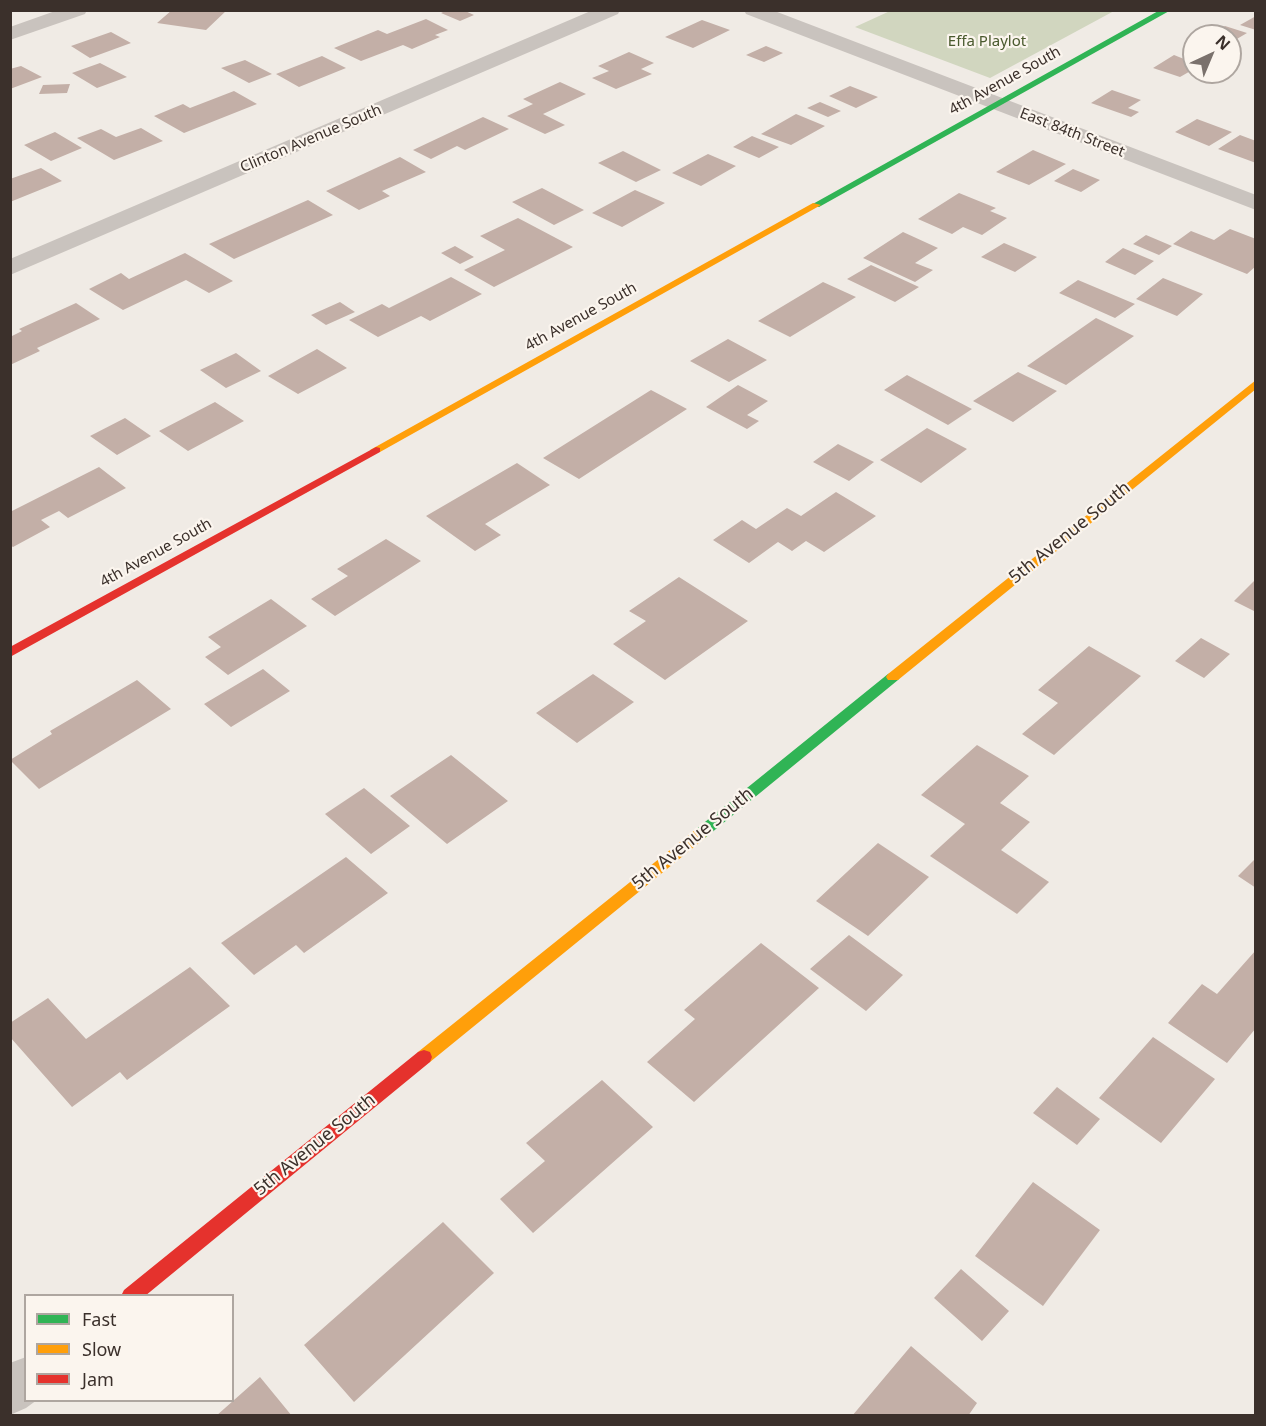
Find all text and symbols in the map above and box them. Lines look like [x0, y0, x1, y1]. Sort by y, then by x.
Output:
north arrow [1182, 24, 1242, 84]
text: N [1211, 30, 1235, 55]
park label: Effa Playlot [948, 33, 1026, 51]
street label: 4th Avenue South [946, 43, 1064, 119]
street label: Clinton Avenue South [238, 101, 384, 177]
street label: East 84th Street [1017, 105, 1127, 161]
street label: 4th Avenue South [522, 279, 640, 355]
street label: 5th Avenue South [1005, 477, 1135, 589]
street label: 4th Avenue South [97, 515, 215, 591]
street label: 5th Avenue South [628, 783, 758, 895]
street label: 5th Avenue South [250, 1089, 380, 1201]
legend [24, 1294, 234, 1402]
text: Fast [82, 1307, 117, 1331]
text: Slow [82, 1337, 121, 1361]
text: Jam [82, 1367, 114, 1391]

